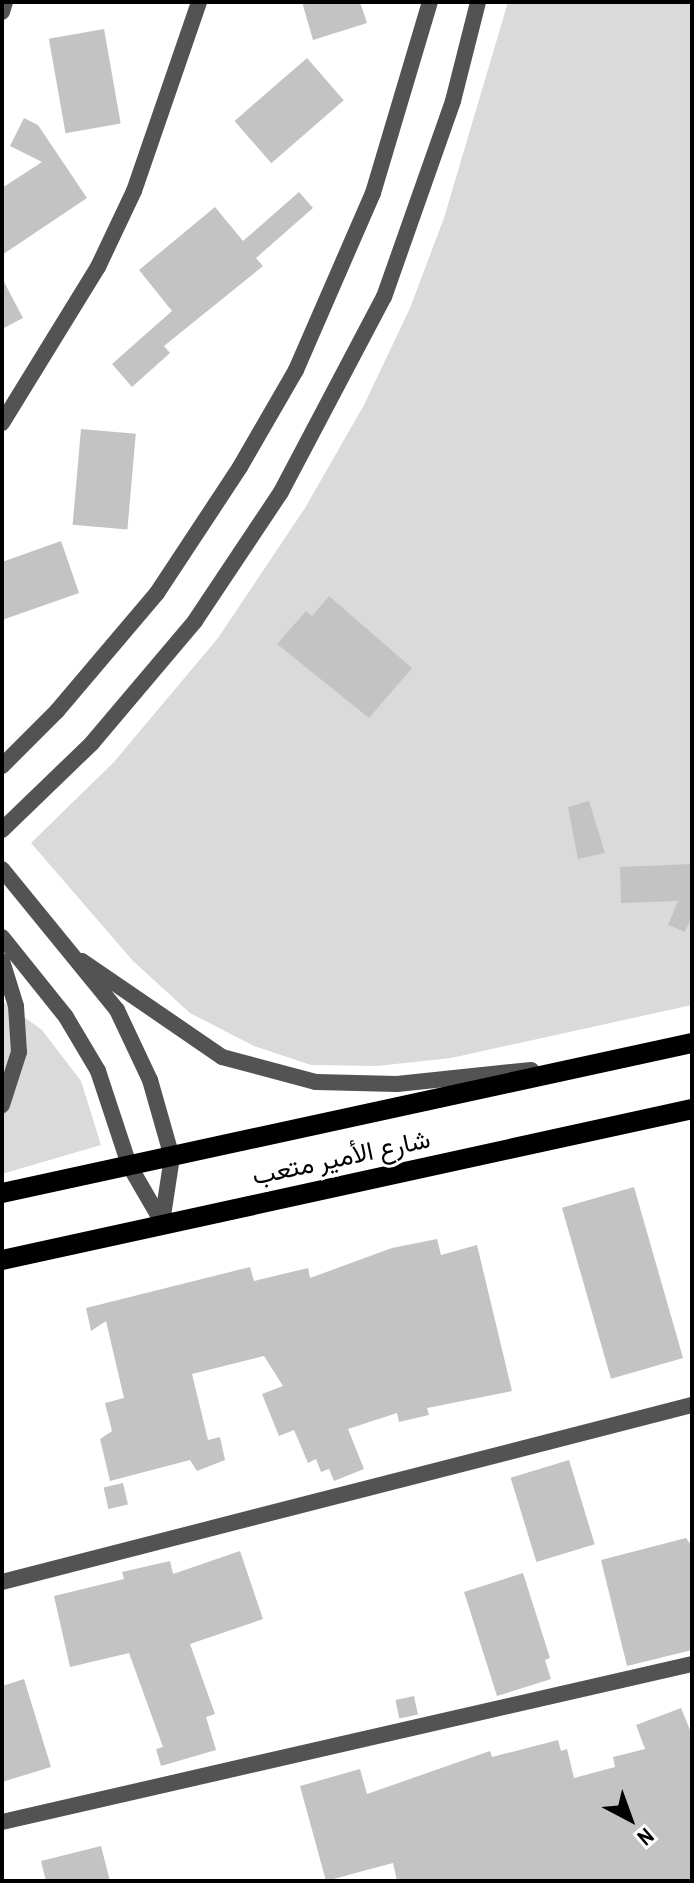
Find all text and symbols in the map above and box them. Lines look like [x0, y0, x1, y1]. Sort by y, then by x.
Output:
street label: شارع الأمير متعب [249, 1123, 433, 1191]
north arrow [590, 1779, 670, 1859]
text: N [631, 1822, 661, 1853]

